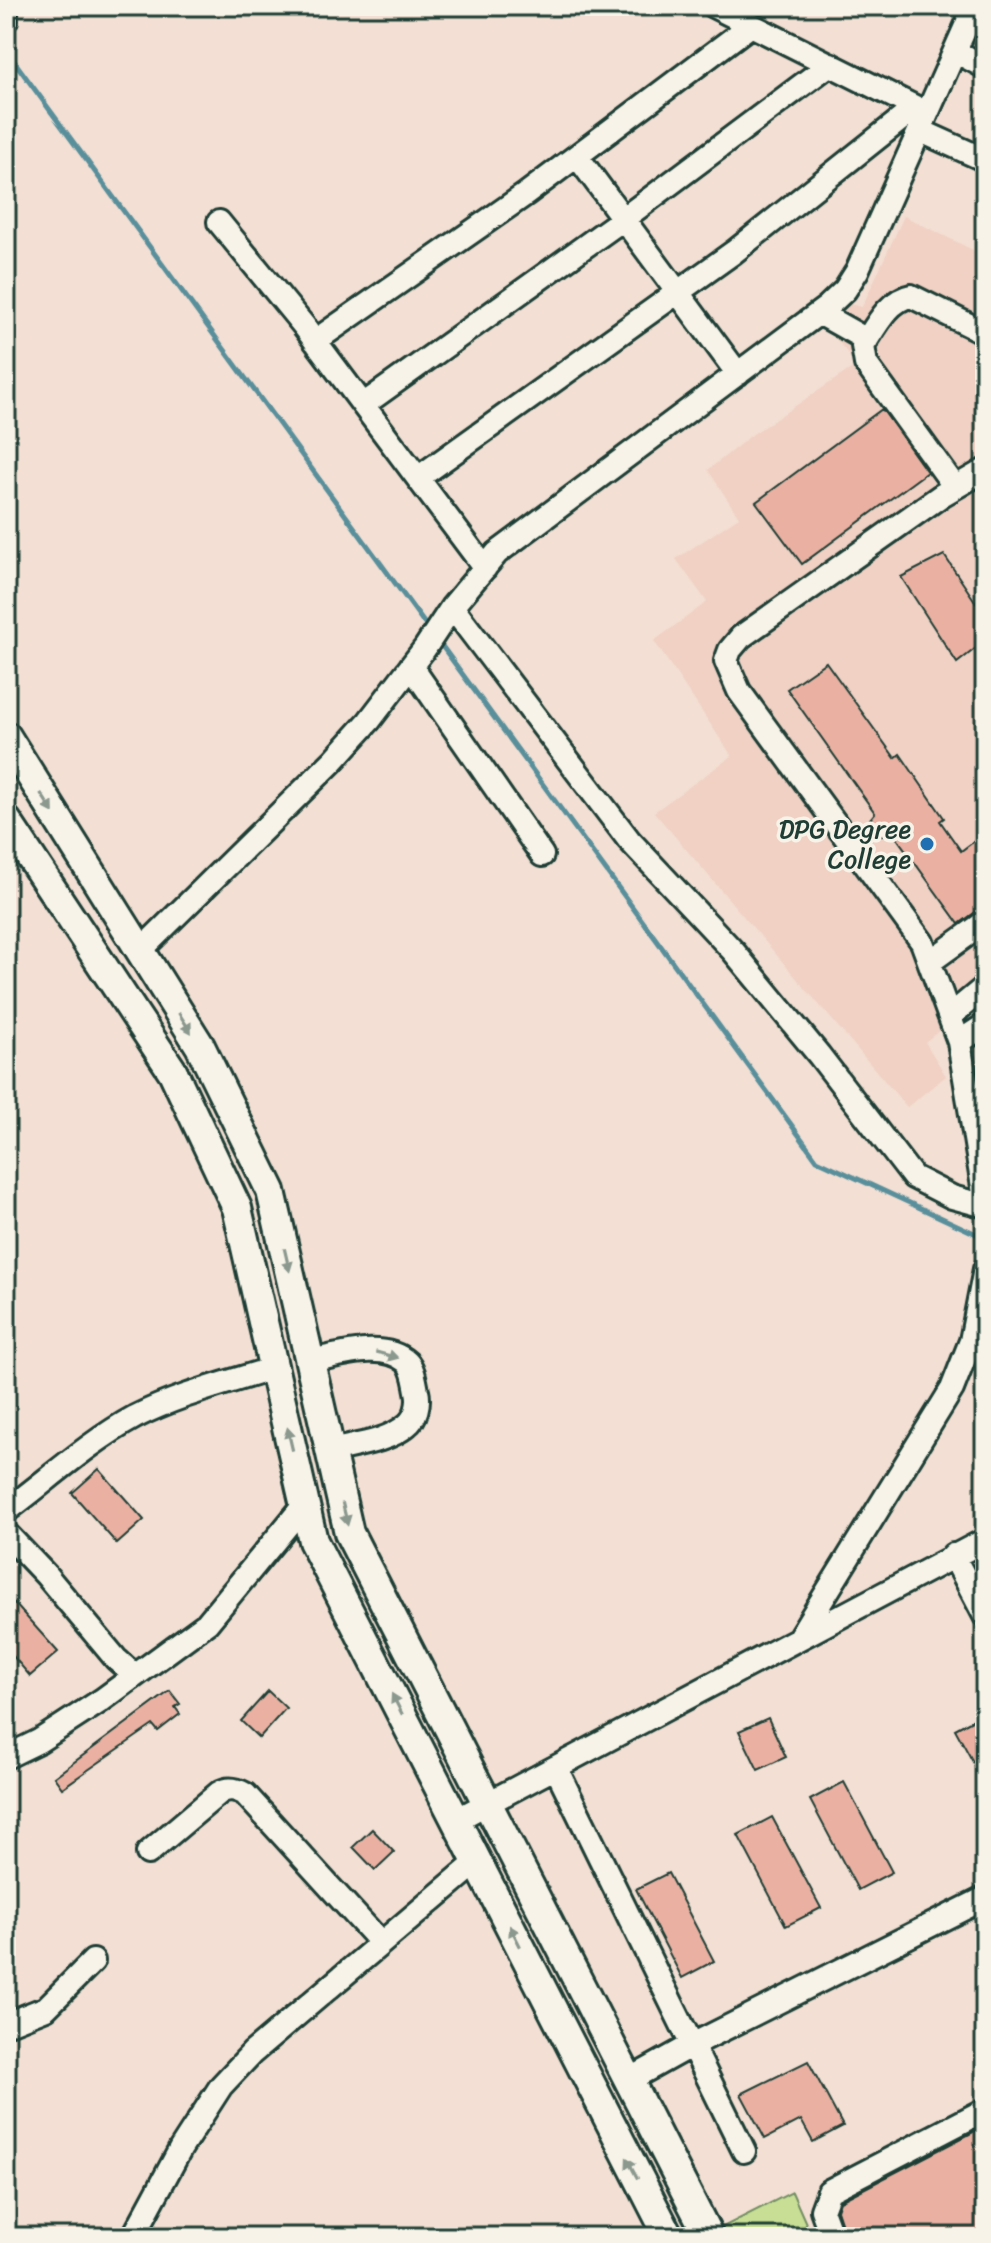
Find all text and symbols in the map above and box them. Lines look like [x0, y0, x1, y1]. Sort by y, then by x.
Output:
one-way arrow [40, 792, 55, 813]
place label: DPG Degree College [779, 806, 911, 882]
marker: DPG Degree College [918, 835, 936, 853]
one-way arrow [178, 1012, 192, 1034]
one-way arrow [281, 1248, 294, 1273]
one-way arrow [375, 1349, 399, 1362]
one-way arrow [283, 1427, 296, 1452]
one-way arrow [339, 1502, 352, 1527]
one-way arrow [390, 1693, 403, 1716]
one-way arrow [508, 1925, 521, 1948]
one-way arrow [626, 2157, 640, 2179]

